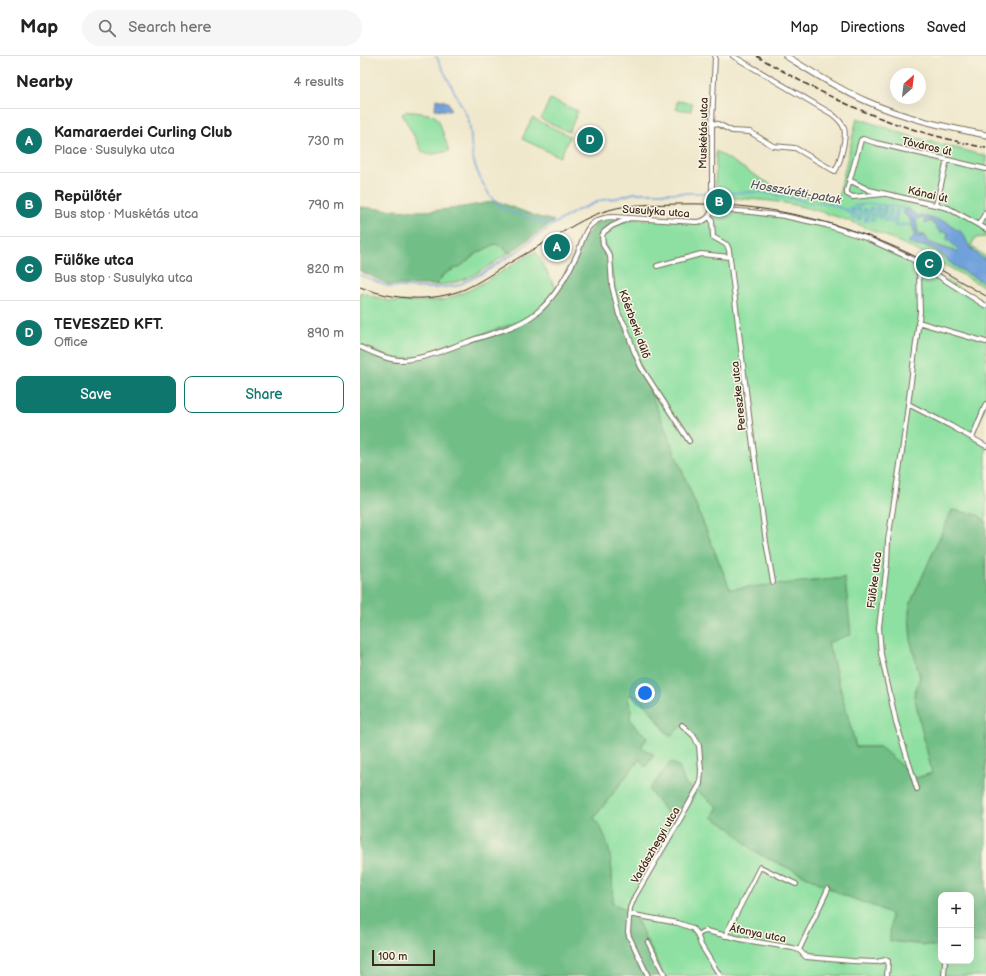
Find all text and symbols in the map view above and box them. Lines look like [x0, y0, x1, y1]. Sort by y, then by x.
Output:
search box [82, 10, 362, 46]
text: Map [20, 16, 58, 39]
icon: search [96, 17, 118, 39]
text: Search here [128, 18, 211, 37]
text: Map [790, 19, 818, 36]
text: Directions [840, 19, 905, 36]
text: Saved [927, 19, 966, 36]
north arrow [890, 68, 926, 104]
text: Nearby [16, 72, 73, 92]
text: 4 results [294, 74, 344, 90]
street label: Muskétás utca [696, 97, 711, 169]
text: Kamaraerdei Curling Club [54, 123, 232, 142]
pin: D [577, 125, 603, 155]
text: A [25, 133, 33, 149]
text: 730 m [308, 133, 344, 149]
street label: Tóváros út [901, 134, 954, 159]
text: Place · Susulyka utca [54, 142, 175, 158]
water label: Hosszúréti-patak [749, 177, 844, 208]
street label: Kánai út [907, 184, 950, 206]
text: Repülőtér [54, 187, 122, 206]
pin: B [706, 187, 732, 217]
text: B [24, 197, 34, 213]
text: 790 m [308, 197, 344, 213]
street label: Susulyka utca [622, 203, 690, 220]
text: Bus stop · Muskétás utca [54, 206, 198, 222]
pin: A [544, 232, 570, 262]
pin: C [916, 249, 942, 279]
text: Fülőke utca [54, 251, 134, 270]
text: C [24, 261, 34, 277]
text: 820 m [307, 261, 344, 277]
text: Bus stop · Susulyka utca [54, 270, 193, 286]
street label: Kőérberki dűlő [616, 288, 653, 360]
text: TEVESZED KFT. [54, 315, 163, 334]
text: D [24, 325, 34, 341]
text: 890 m [307, 325, 344, 341]
text: Office [54, 334, 88, 350]
street label: Pereszke utca [728, 360, 749, 431]
button: Save [16, 376, 176, 413]
button: Share [184, 376, 344, 413]
street label: Fülőke utca [865, 551, 884, 609]
your location [635, 683, 655, 703]
street label: Vadászhegyi utca [628, 805, 683, 886]
map controls [938, 892, 974, 964]
button: + [938, 892, 974, 928]
street label: Áfonya utca [729, 921, 787, 945]
button: − [938, 928, 974, 964]
scale bar [372, 948, 435, 967]
text: 100 m [378, 950, 407, 963]

